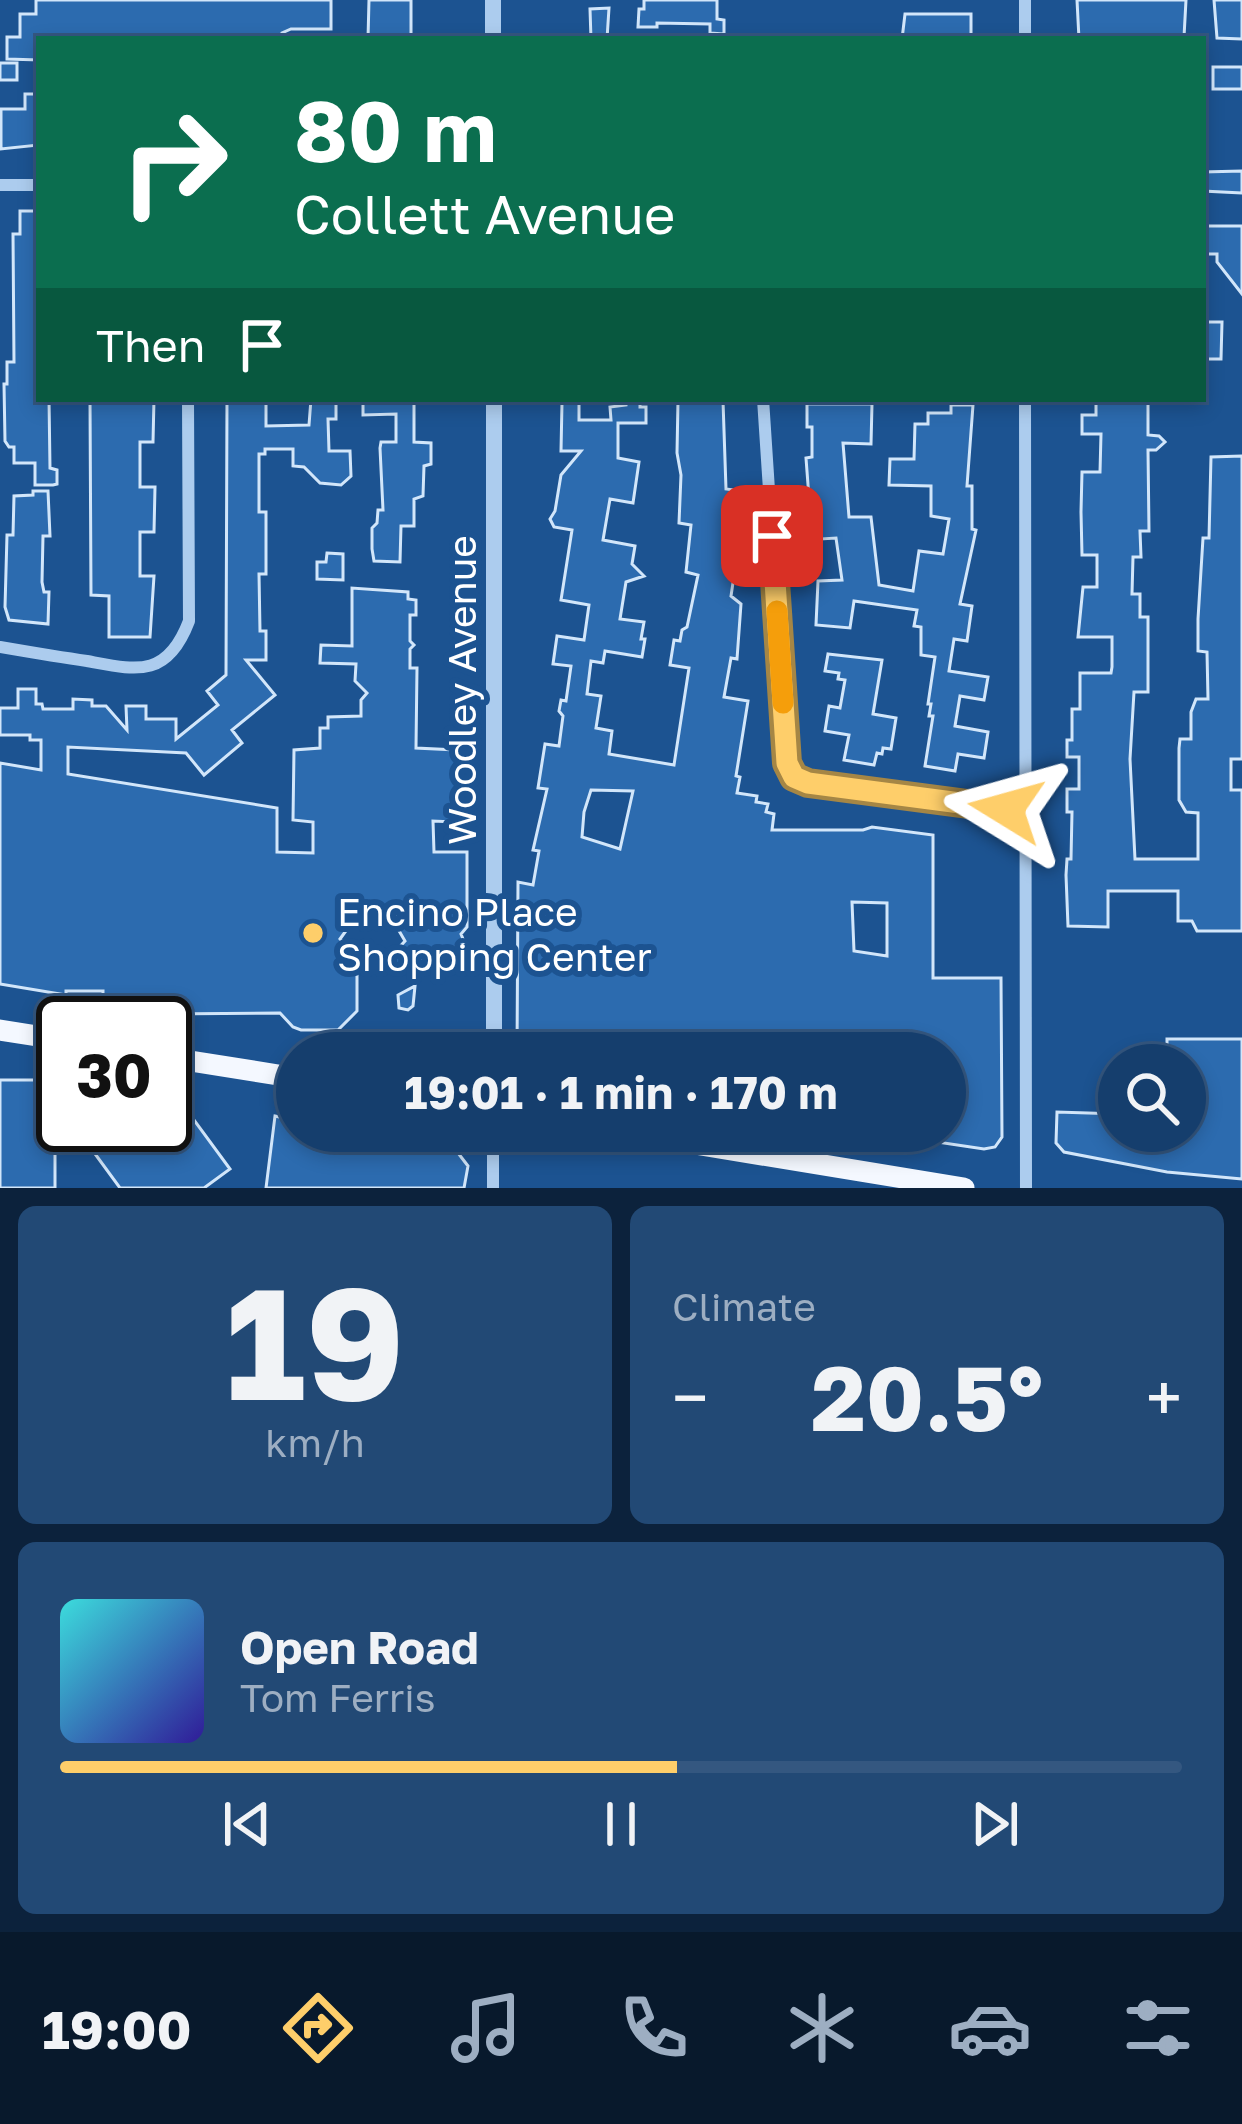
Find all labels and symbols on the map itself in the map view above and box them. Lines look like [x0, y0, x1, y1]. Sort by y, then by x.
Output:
pin [721, 485, 823, 587]
street label: Woodley Avenue [438, 535, 485, 845]
position arrow [943, 746, 1069, 872]
place label: Encino Place Shopping Center [337, 888, 652, 980]
marker: Encino Place Shopping Center [300, 920, 326, 946]
speed limit sign: 30 [36, 996, 192, 1152]

